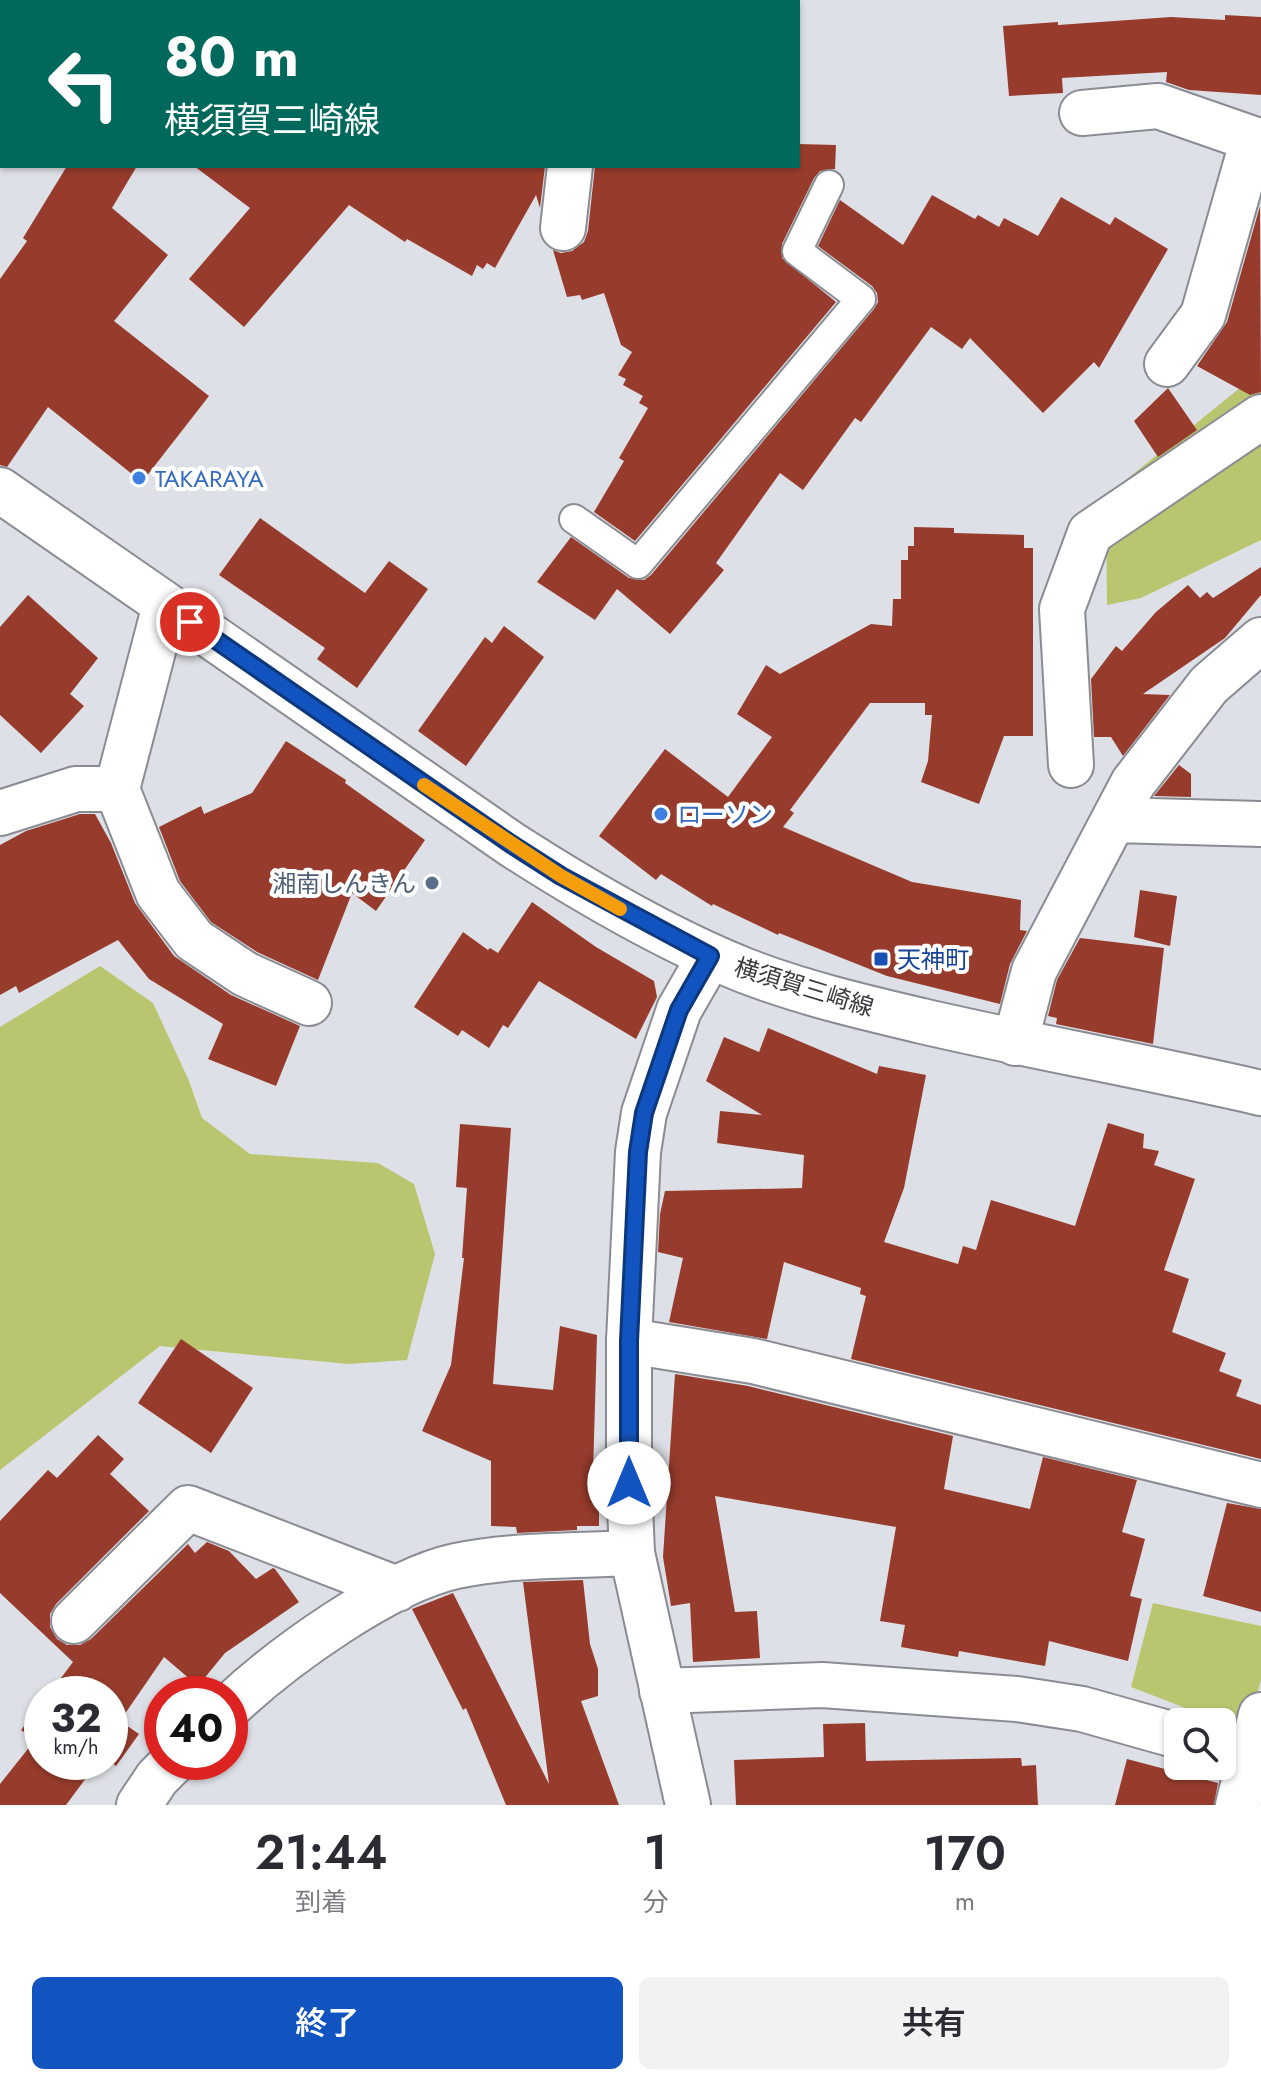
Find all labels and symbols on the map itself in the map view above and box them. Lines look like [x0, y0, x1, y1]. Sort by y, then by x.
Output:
place label: TAKARAYA [155, 461, 264, 496]
marker: TAKARAYA [130, 469, 148, 487]
pin [156, 588, 224, 656]
place label: ローソン [677, 797, 773, 832]
marker: ローソン [652, 805, 670, 823]
place label: 湘南しんきん [272, 866, 416, 901]
marker: 湘南しんきん [423, 874, 441, 892]
place label: 天神町 [897, 942, 969, 977]
street label: 横須賀三崎線 [730, 949, 878, 1025]
marker: 天神町 [872, 950, 890, 968]
position arrow [587, 1441, 671, 1525]
speed limit sign: 40 [144, 1676, 248, 1780]

